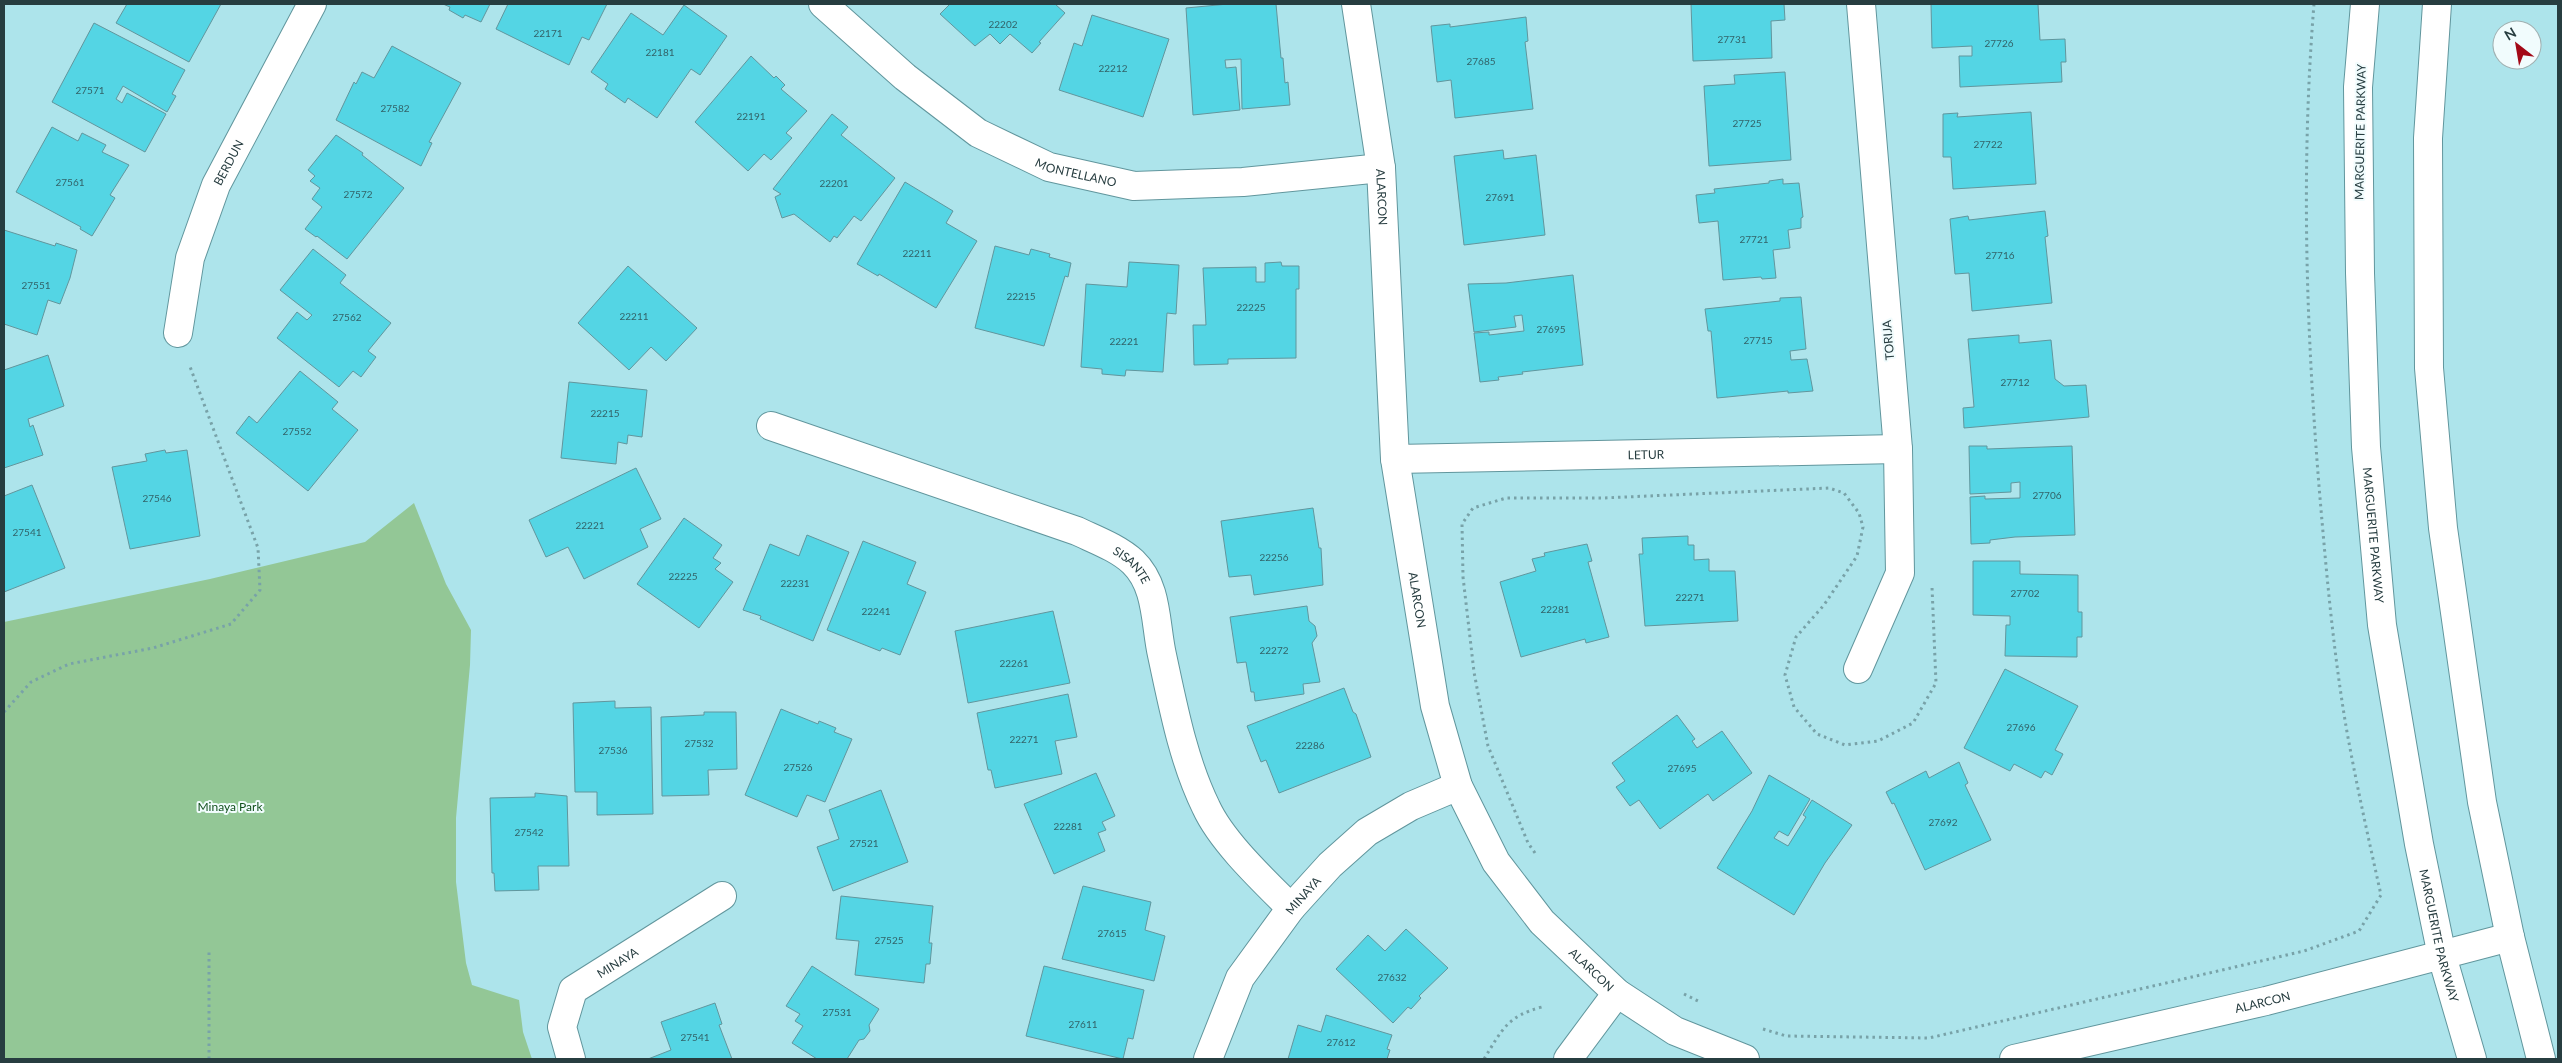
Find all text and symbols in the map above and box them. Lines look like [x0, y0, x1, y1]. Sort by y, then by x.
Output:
house number: 22202 [988, 18, 1018, 30]
north arrow [2492, 20, 2542, 70]
text: N [2501, 23, 2519, 43]
house number: 22171 [533, 27, 563, 39]
house number: 27731 [1717, 33, 1747, 45]
house number: 27726 [1984, 37, 2014, 49]
house number: 22181 [645, 46, 675, 58]
house number: 27685 [1466, 55, 1496, 67]
house number: 22212 [1098, 62, 1128, 74]
street label: MARGUERITE PARKWAY [2351, 63, 2369, 200]
house number: 27571 [75, 84, 105, 96]
house number: 27582 [380, 102, 410, 114]
house number: 22191 [736, 110, 766, 122]
house number: 27725 [1732, 117, 1762, 129]
street label: BERDUN [210, 137, 246, 188]
house number: 27722 [1973, 138, 2003, 150]
street label: MONTELLANO [1033, 154, 1118, 189]
street label: ALARCON [1374, 168, 1391, 226]
house number: 27561 [55, 176, 85, 188]
house number: 22201 [819, 177, 849, 189]
house number: 27572 [343, 188, 373, 200]
house number: 27691 [1485, 191, 1515, 203]
house number: 27721 [1739, 233, 1769, 245]
house number: 22211 [902, 247, 932, 259]
house number: 27716 [1985, 249, 2015, 261]
house number: 27551 [21, 279, 51, 291]
house number: 22215 [1006, 290, 1036, 302]
house number: 22225 [1236, 301, 1266, 313]
house number: 22211 [619, 310, 649, 322]
house number: 27562 [332, 311, 362, 323]
street label: TORIJA [1879, 318, 1897, 361]
house number: 27695 [1536, 323, 1566, 335]
house number: 27715 [1743, 334, 1773, 346]
house number: 22221 [1109, 335, 1139, 347]
house number: 27712 [2000, 376, 2030, 388]
house number: 22215 [590, 407, 620, 419]
house number: 27552 [282, 425, 312, 437]
street label: LETUR [1628, 446, 1665, 462]
street label: MARGUERITE PARKWAY [2360, 467, 2388, 604]
house number: 27706 [2032, 489, 2062, 501]
house number: 27546 [142, 492, 172, 504]
house number: 22221 [575, 519, 605, 531]
house number: 27541 [12, 526, 42, 538]
street label: SISANTE [1111, 542, 1154, 586]
house number: 22256 [1259, 551, 1289, 563]
house number: 22225 [668, 570, 698, 582]
street label: ALARCON [1406, 571, 1430, 629]
house number: 22231 [780, 577, 810, 589]
house number: 27702 [2010, 587, 2040, 599]
house number: 22271 [1675, 591, 1705, 603]
house number: 22281 [1540, 603, 1570, 615]
house number: 22241 [861, 605, 891, 617]
house number: 22272 [1259, 644, 1289, 656]
house number: 22261 [999, 657, 1029, 669]
house number: 27696 [2006, 721, 2036, 733]
house number: 22271 [1009, 733, 1039, 745]
house number: 27532 [684, 737, 714, 749]
house number: 22286 [1295, 739, 1325, 751]
house number: 27536 [598, 744, 628, 756]
house number: 27526 [783, 761, 813, 773]
house number: 27695 [1667, 762, 1697, 774]
park label: Minaya Park [198, 799, 263, 814]
house number: 27692 [1928, 816, 1958, 828]
house number: 22281 [1053, 820, 1083, 832]
house number: 27542 [514, 826, 544, 838]
house number: 27521 [849, 837, 879, 849]
street label: MARGUERITE PARKWAY [2417, 868, 2463, 1004]
street label: MINAYA [1282, 873, 1324, 917]
house number: 27615 [1097, 927, 1127, 939]
house number: 27525 [874, 934, 904, 946]
street label: MINAYA [594, 943, 641, 981]
street label: ALARCON [1566, 944, 1618, 994]
house number: 27632 [1377, 971, 1407, 983]
street label: ALARCON [2233, 987, 2292, 1015]
house number: 27531 [822, 1006, 852, 1018]
house number: 27611 [1068, 1018, 1098, 1030]
house number: 27541 [680, 1031, 710, 1043]
house number: 27612 [1326, 1036, 1356, 1048]

